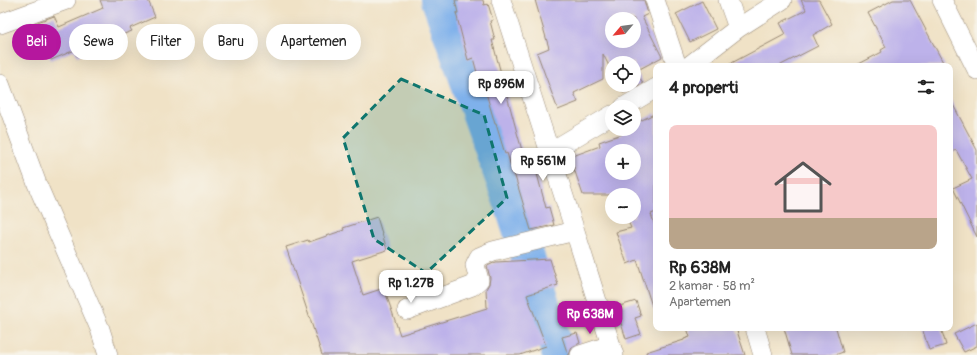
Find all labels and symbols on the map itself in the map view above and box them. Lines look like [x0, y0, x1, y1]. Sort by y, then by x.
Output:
north arrow [605, 12, 641, 48]
pin: Rp 896M [464, 71, 538, 105]
pin: Rp 561M [506, 148, 580, 182]
pin: Rp 1.27B [370, 270, 452, 304]
pin: Rp 638M [553, 301, 627, 335]

